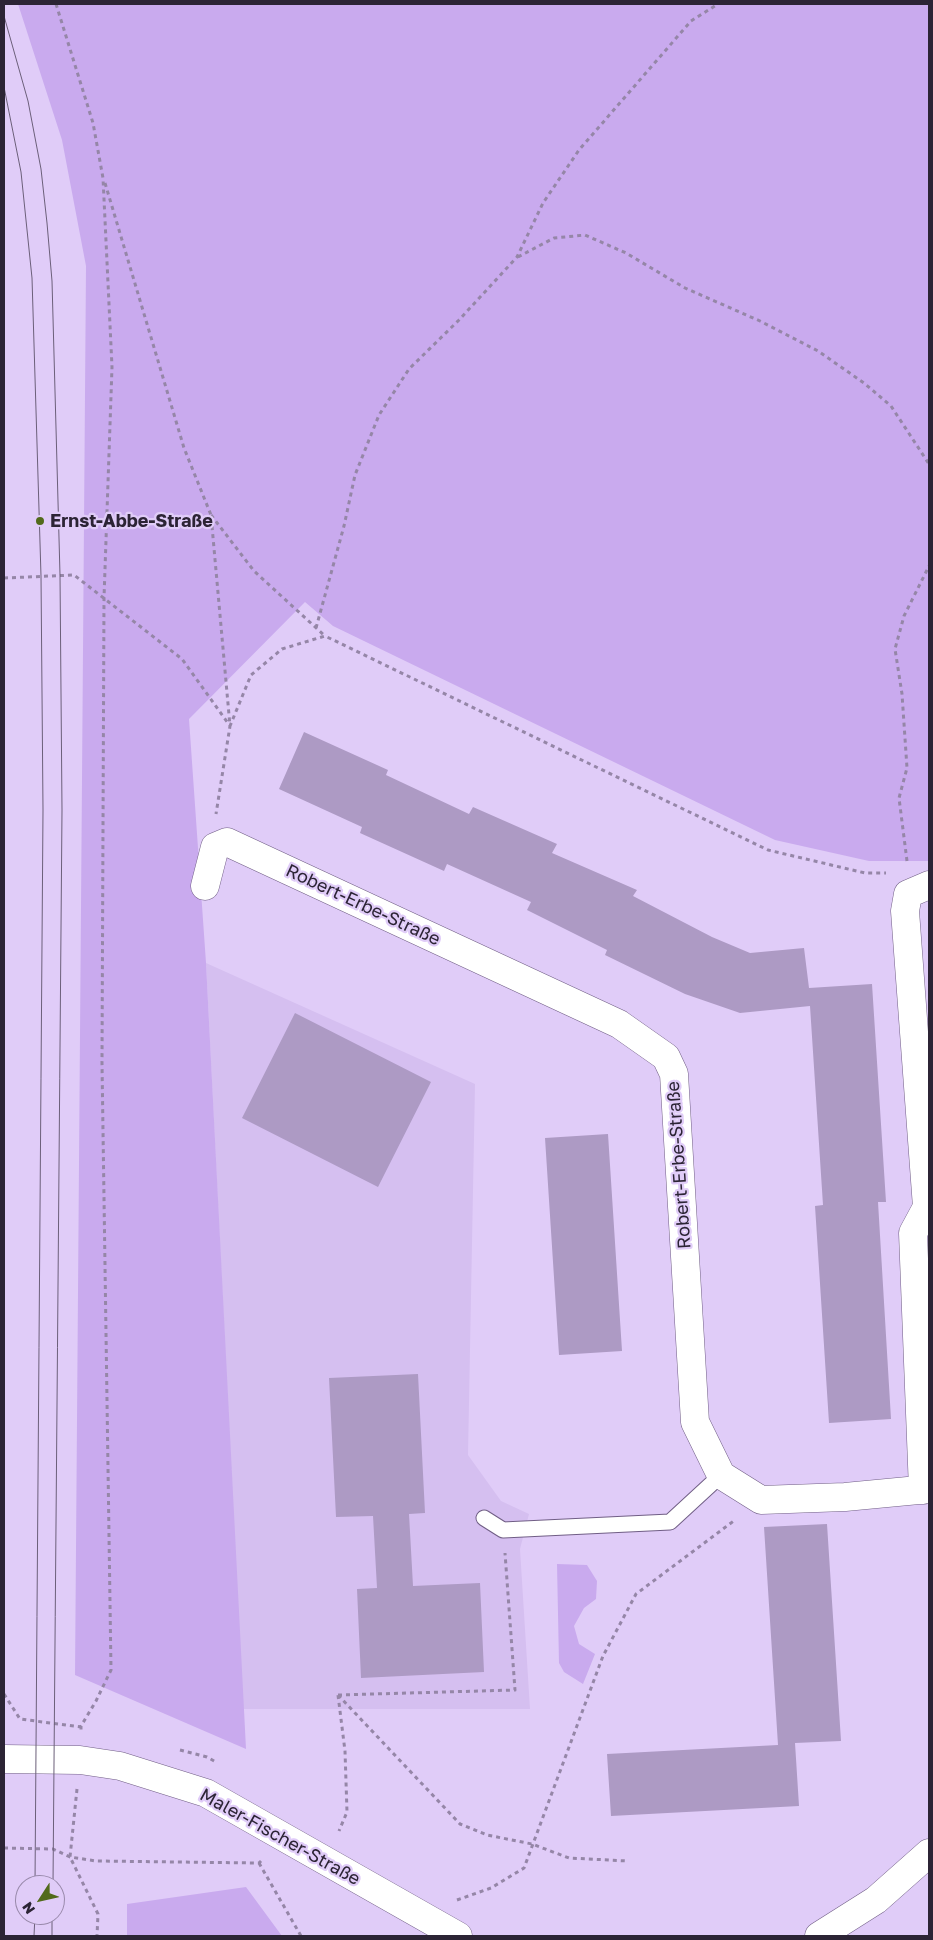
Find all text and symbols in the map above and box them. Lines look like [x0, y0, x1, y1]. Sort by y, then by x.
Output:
place label: Ernst-Abbe-Straße [50, 510, 213, 532]
marker: Ernst-Abbe-Straße [34, 515, 46, 527]
street label: Robert-Erbe-Straße [282, 860, 444, 950]
street label: Robert-Erbe-Straße [662, 1080, 696, 1250]
street label: Maler-Fischer-Straße [196, 1784, 364, 1890]
north arrow [15, 1875, 65, 1925]
text: N [18, 1899, 38, 1918]

